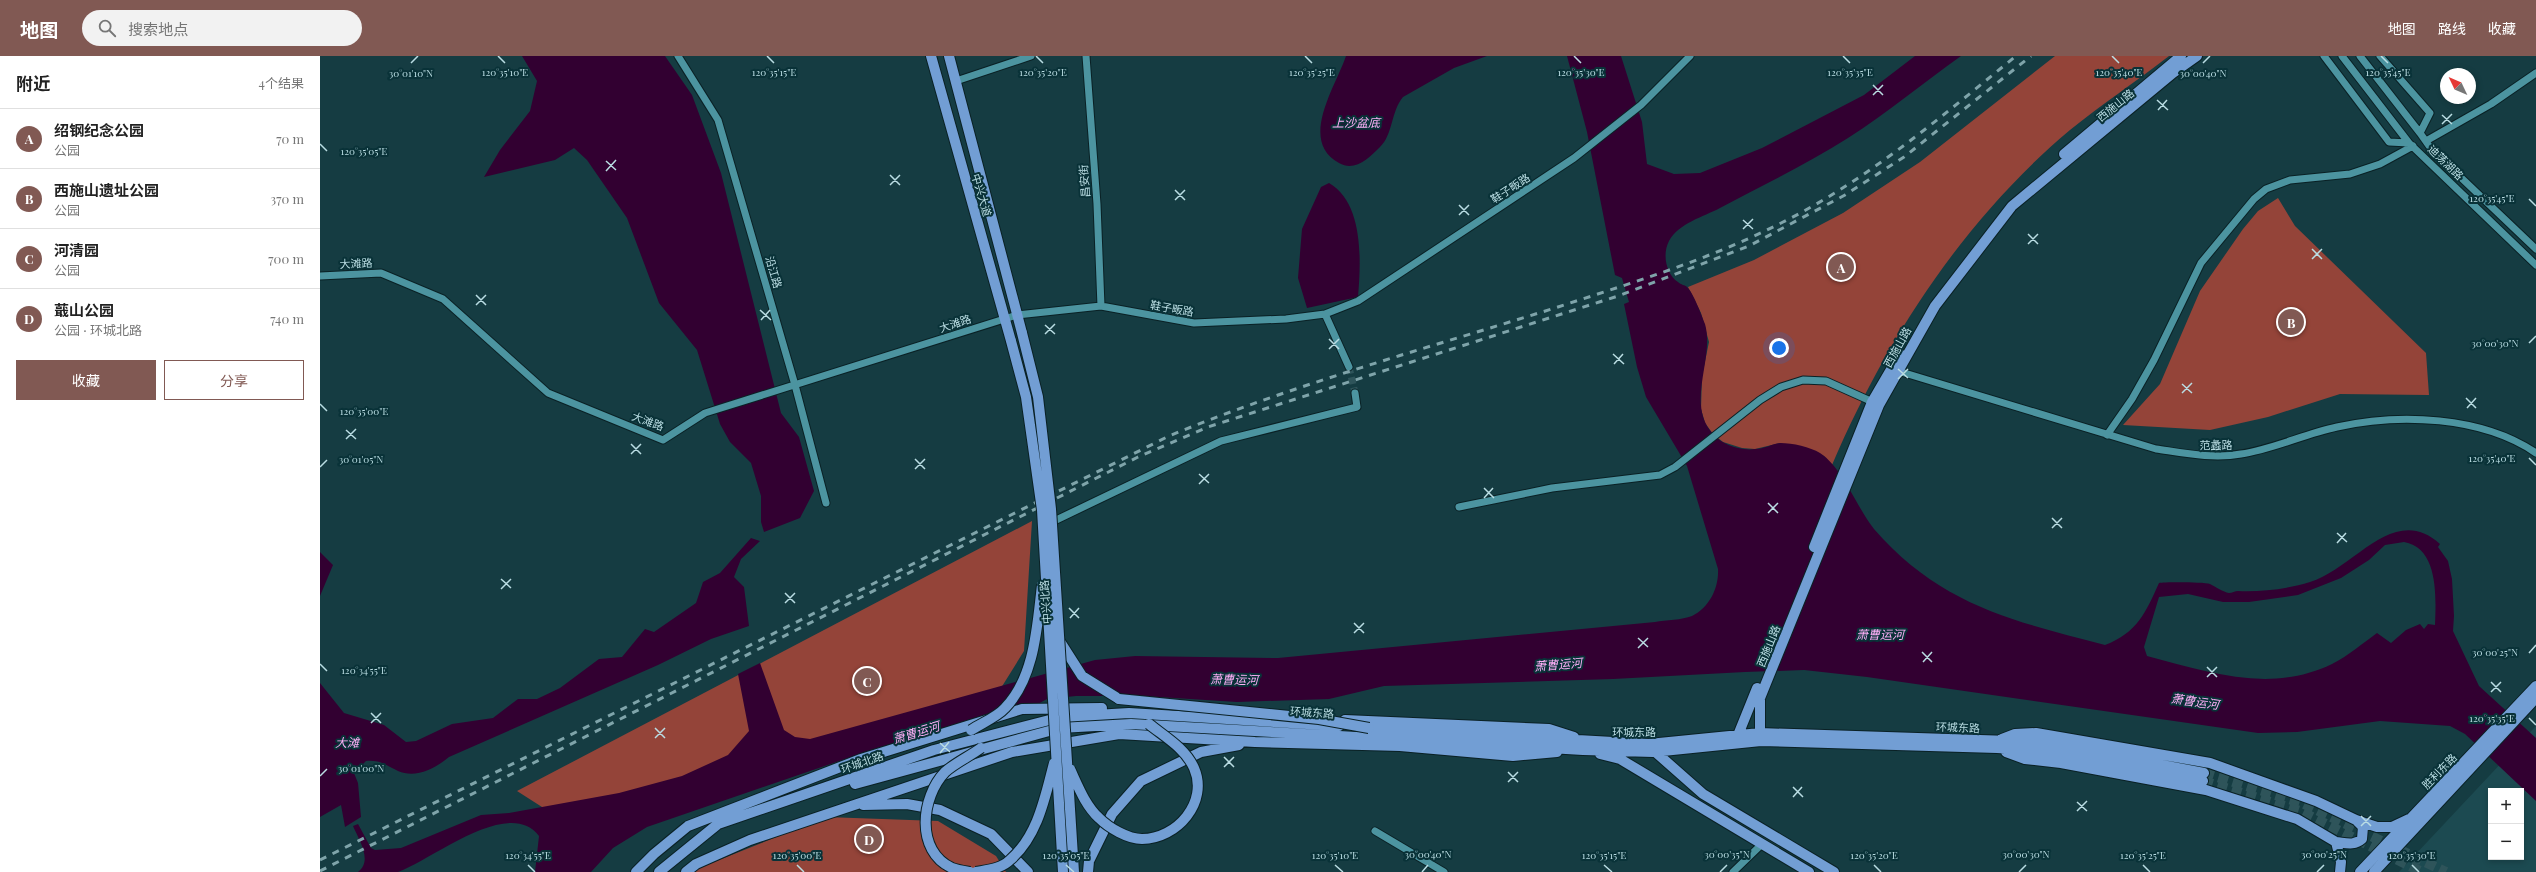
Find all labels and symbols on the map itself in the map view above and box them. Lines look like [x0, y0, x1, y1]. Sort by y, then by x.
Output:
text: 120°35'10"E [482, 65, 528, 79]
text: 120°35'15"E [752, 65, 796, 79]
text: 120°35'20"E [1019, 65, 1067, 79]
text: 120°35'25"E [1289, 65, 1335, 79]
text: 120°35'30"E [1557, 65, 1605, 79]
text: 120°35'35"E [1827, 65, 1873, 79]
text: 120°35'40"E [2096, 65, 2142, 79]
text: 120°35'45"E [2365, 65, 2411, 79]
text: 30°01'10"N [389, 66, 433, 80]
text: 30°00'40"N [2179, 66, 2227, 80]
north arrow [2440, 68, 2476, 104]
street label: 西施山路 [2093, 85, 2137, 125]
water label: 上沙盆底 [1332, 114, 1382, 130]
street label: 迪荡湖路 [2425, 141, 2467, 183]
text: 120°35'05"E [341, 144, 387, 158]
street label: 昌安街 [1075, 164, 1093, 198]
street label: 鞋子畈路 [1487, 170, 1533, 206]
street label: 中兴大道 [969, 172, 995, 218]
text: 120°35'45"E [2469, 191, 2515, 205]
pin: A [1828, 252, 1854, 282]
street label: 沿江路 [762, 254, 786, 290]
street label: 大滩路 [339, 255, 373, 271]
street label: 鞋子畈路 [1149, 297, 1195, 319]
pin: B [2278, 307, 2304, 337]
street label: 大滩路 [937, 311, 973, 335]
street label: 西施山路 [1880, 324, 1914, 370]
text: 30°00'30"N [2471, 336, 2519, 350]
your location [1769, 338, 1789, 358]
text: 120°35'00"E [340, 404, 388, 418]
street label: 大滩路 [630, 408, 666, 434]
street label: 范蠡路 [2200, 437, 2233, 452]
text: 120°35'40"E [2469, 451, 2515, 465]
text: 30°01'05"N [339, 452, 383, 466]
street label: 中兴北路 [1036, 580, 1054, 624]
street label: 西施山路 [1753, 623, 1783, 669]
water label: 萧曹运河 [1856, 626, 1906, 642]
text: 30°00'25"N [2472, 645, 2518, 659]
water label: 萧曹运河 [1533, 654, 1585, 674]
text: 120°34'55"E [341, 663, 387, 677]
pin: C [854, 666, 880, 696]
water label: 萧曹运河 [1210, 671, 1260, 687]
water label: 萧曹运河 [2170, 690, 2222, 713]
street label: 环城东路 [1290, 703, 1334, 721]
text: 120°35'35"E [2469, 711, 2515, 725]
water label: 萧曹运河 [891, 717, 943, 747]
street label: 环城东路 [1936, 719, 1980, 735]
street label: 环城东路 [1612, 724, 1656, 739]
water label: 大滩 [335, 734, 361, 750]
street label: 环城北路 [839, 748, 885, 776]
street label: 胜利东路 [2418, 750, 2460, 792]
text: 30°01'00"N [338, 761, 384, 775]
pin: D [856, 824, 882, 854]
text: 30°00'40"N [1404, 847, 1452, 861]
text: 30°00'35"N [1704, 847, 1750, 861]
text: 30°00'30"N [2002, 847, 2050, 861]
text: 30°00'25"N [2301, 847, 2347, 861]
text: 120°34'55"E [505, 848, 551, 862]
text: 120°35'00"E [773, 848, 821, 862]
text: 120°35'05"E [1043, 848, 1089, 862]
text: 120°35'10"E [1312, 848, 1358, 862]
text: 120°35'15"E [1582, 848, 1626, 862]
text: 120°35'20"E [1850, 848, 1898, 862]
text: 120°35'25"E [2120, 848, 2166, 862]
text: 120°35'30"E [2388, 848, 2436, 862]

